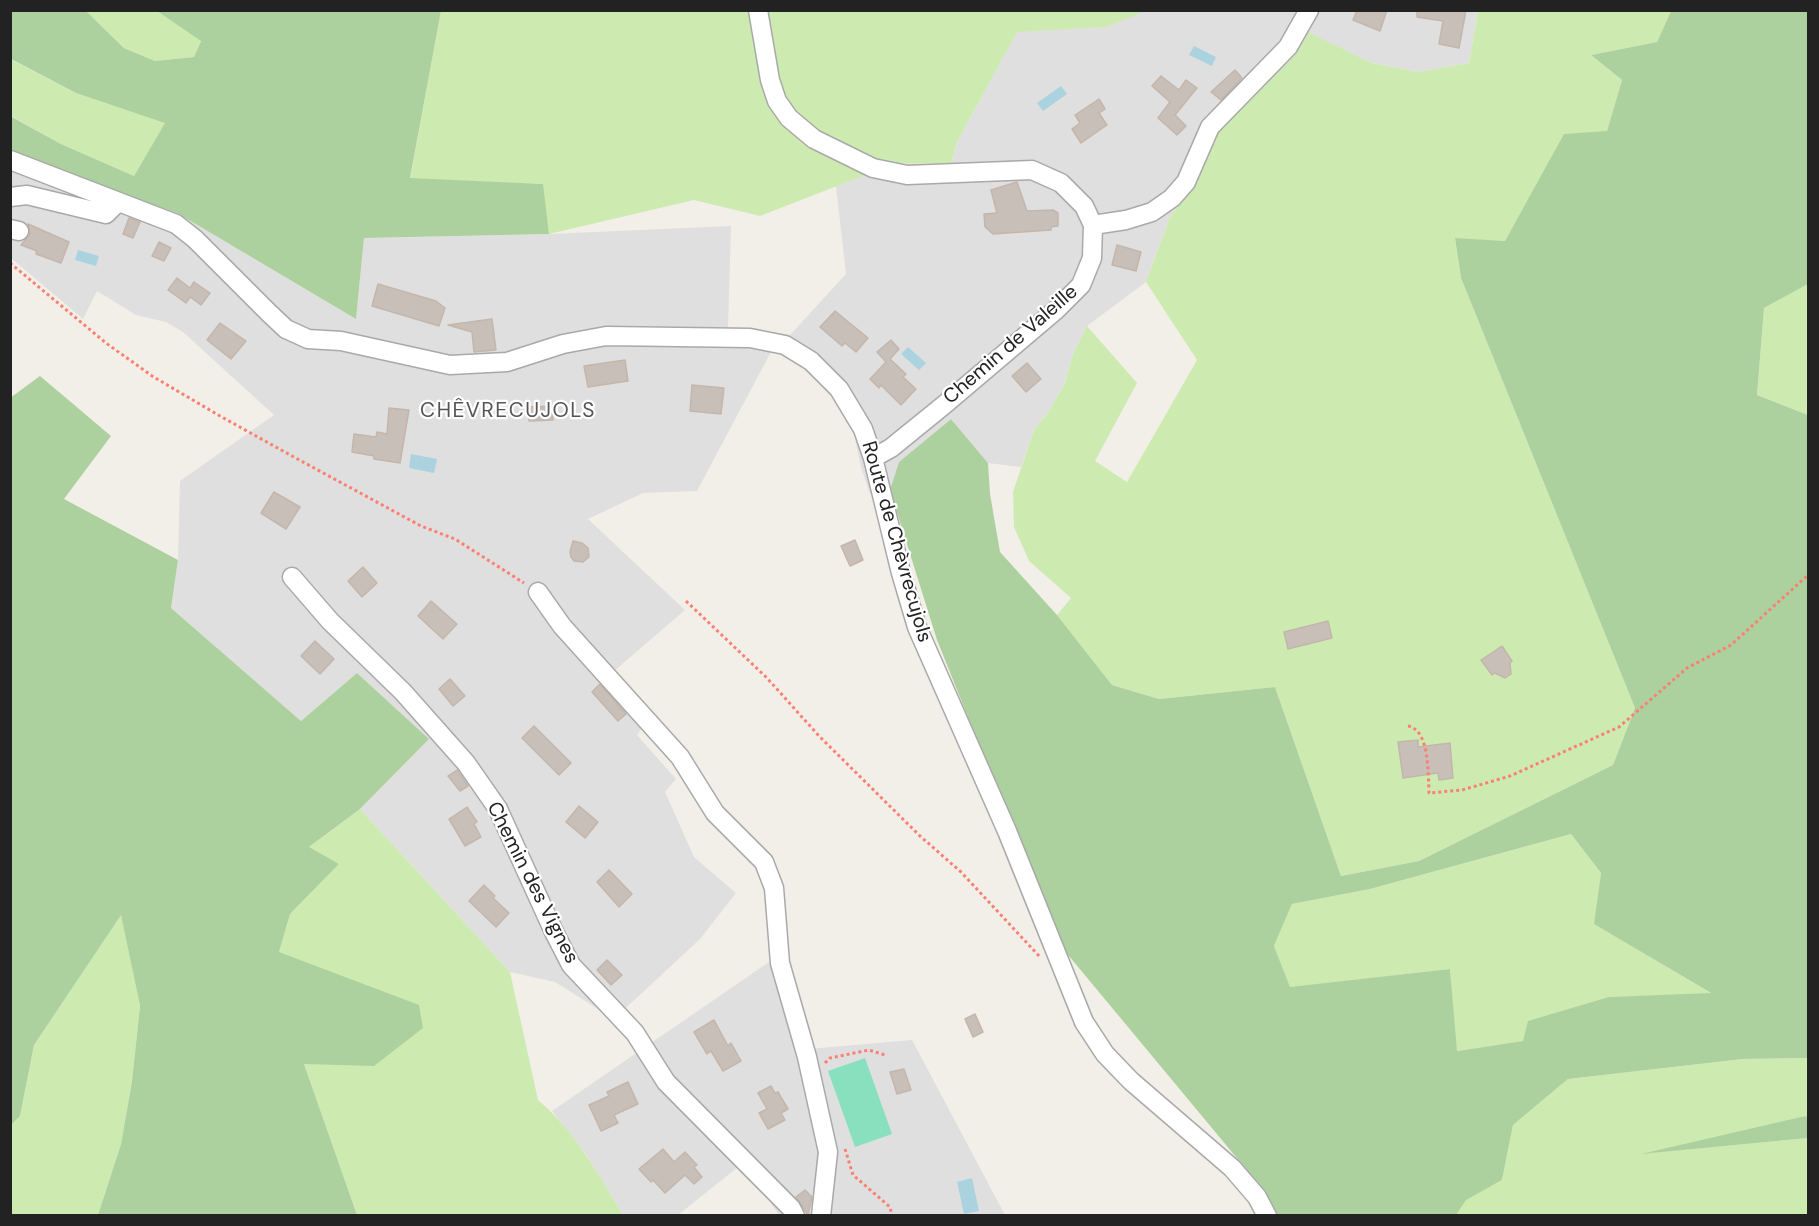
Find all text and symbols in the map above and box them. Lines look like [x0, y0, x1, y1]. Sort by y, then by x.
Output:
street label: Chemin de Valeille [939, 280, 1083, 410]
district label: CHÊVRECUJOLS [420, 398, 596, 424]
street label: Route de Chèvrecujols [856, 439, 936, 645]
street label: Chemin des Vignes [481, 798, 583, 968]

